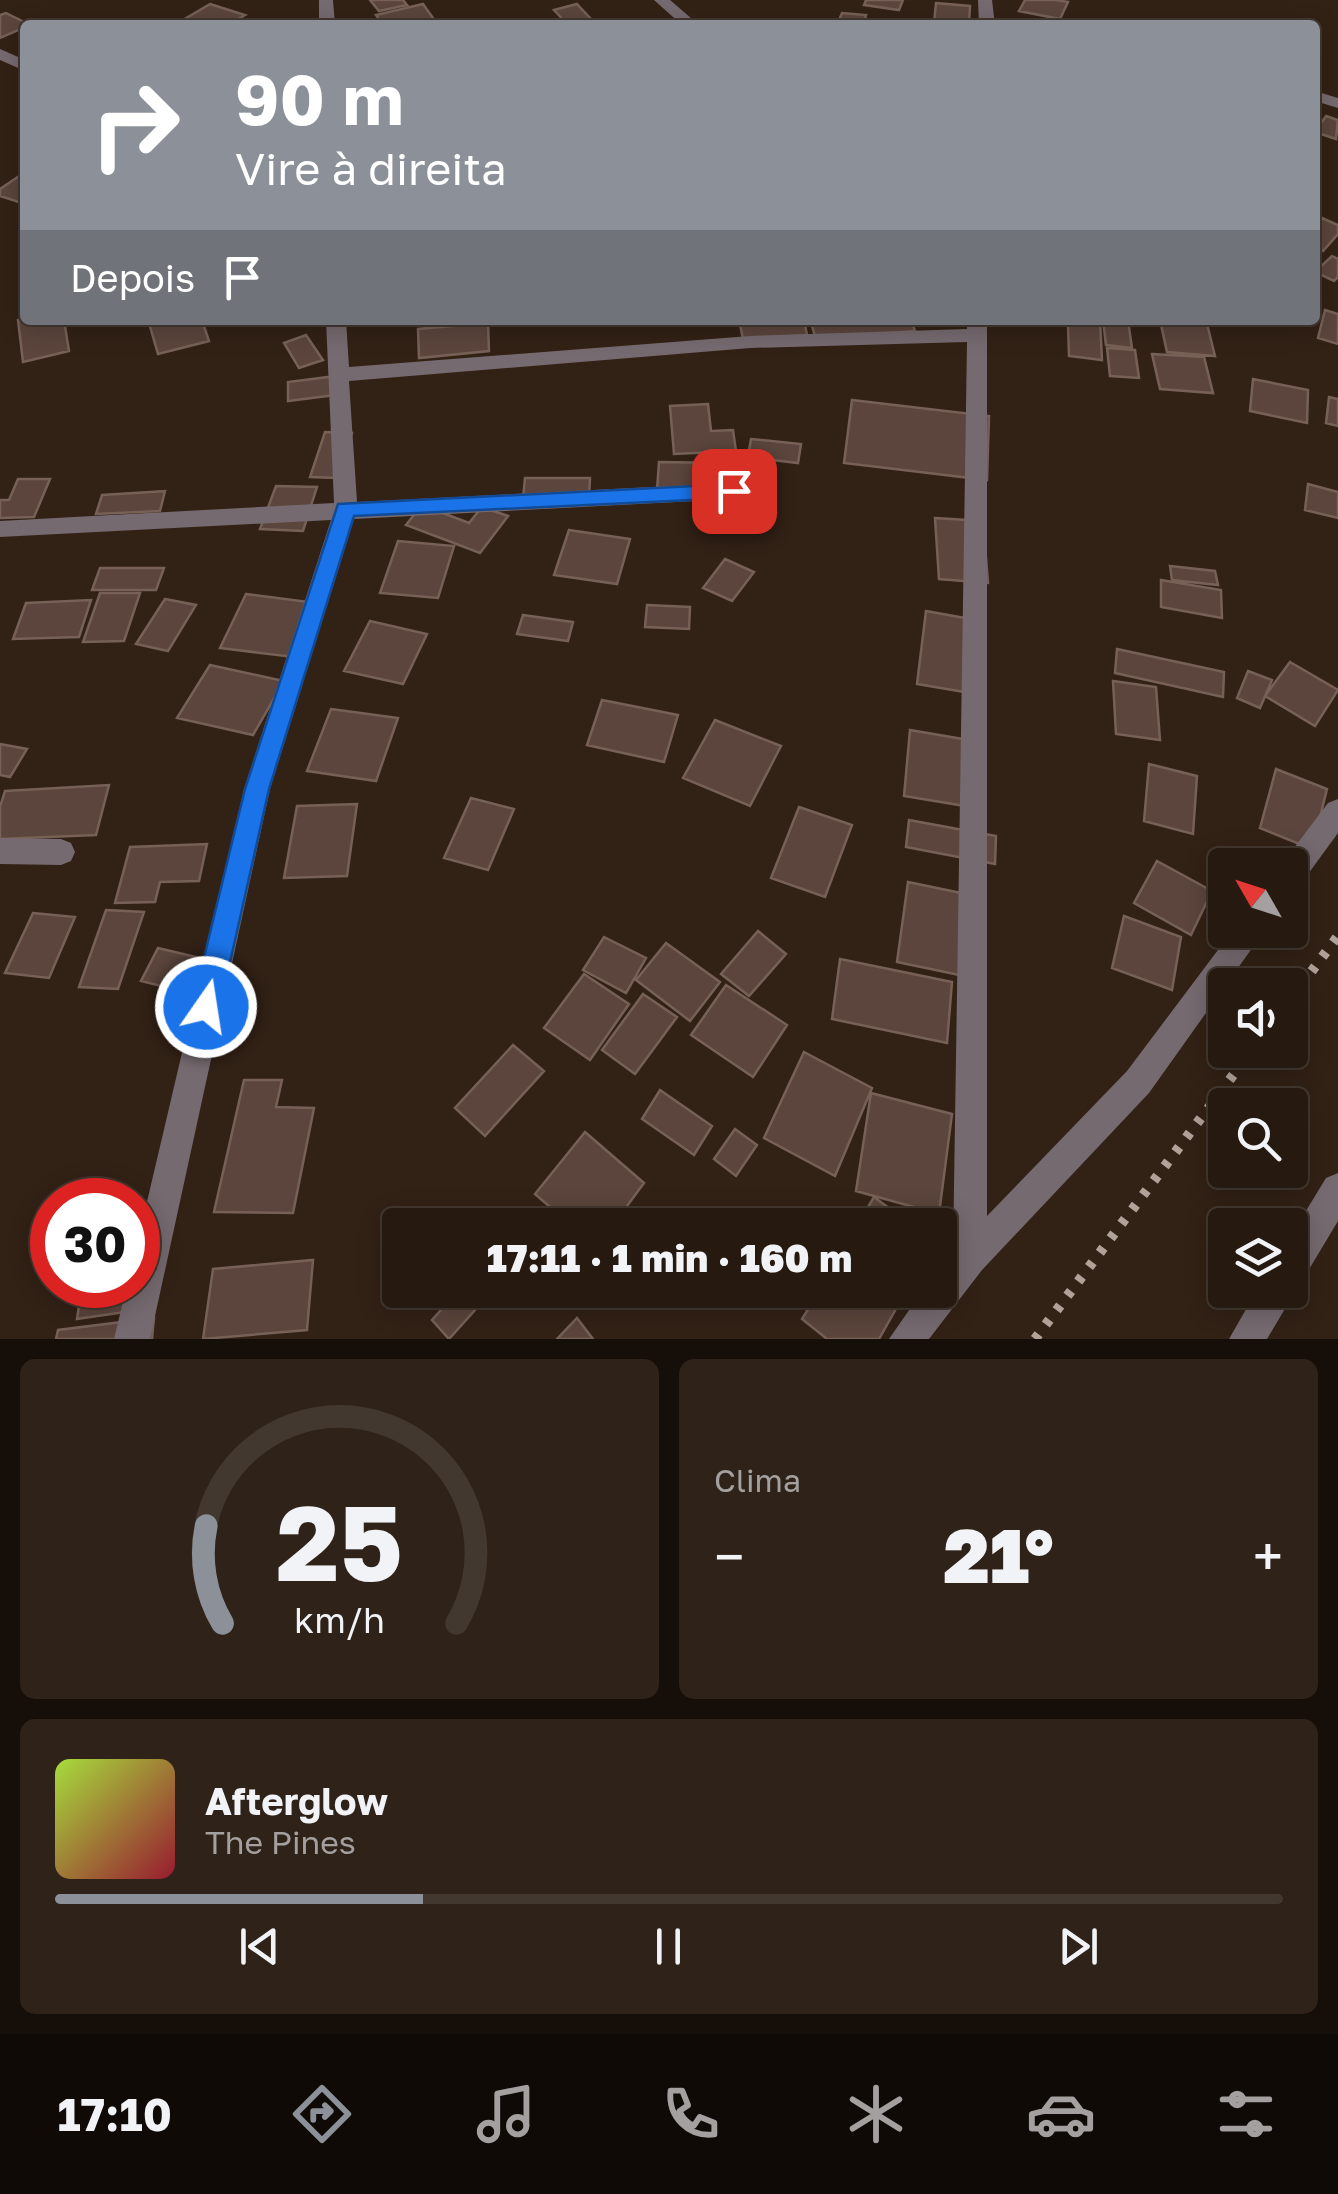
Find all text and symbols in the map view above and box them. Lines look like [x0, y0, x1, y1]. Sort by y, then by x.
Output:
text: 90 m [235, 56, 404, 140]
icon: right [70, 60, 200, 190]
text: Vire à direita [235, 141, 507, 195]
icon: arrive [215, 250, 270, 305]
text: Depois [70, 255, 195, 300]
pin [692, 449, 777, 534]
icon: arrive [707, 464, 762, 519]
north arrow [1208, 848, 1308, 948]
map controls [1208, 848, 1308, 1308]
position arrow [154, 955, 258, 1059]
button: sound [1208, 968, 1308, 1068]
button: search [1208, 1088, 1308, 1188]
speed limit sign: 30 [30, 1178, 160, 1308]
button: layers [1208, 1208, 1308, 1308]
text: 17:11 · 1 min · 160 m [487, 1235, 852, 1280]
text: Clima [714, 1461, 801, 1499]
text: 25 [276, 1479, 403, 1604]
text: 21° [943, 1509, 1054, 1600]
text: − [714, 1523, 744, 1589]
text: + [1253, 1523, 1283, 1589]
text: km/h [294, 1598, 385, 1641]
text: Afterglow [205, 1778, 388, 1823]
text: The Pines [205, 1823, 356, 1861]
icon: previous [232, 1919, 287, 1974]
icon: pause [641, 1919, 696, 1974]
icon: next [1051, 1919, 1106, 1974]
icon: directions [287, 2079, 357, 2149]
icon: music [471, 2079, 541, 2149]
icon: phone [656, 2079, 726, 2149]
icon: climate [841, 2079, 911, 2149]
icon: car [1026, 2079, 1096, 2149]
icon: filters [1211, 2079, 1281, 2149]
text: 17:10 [57, 2087, 172, 2141]

